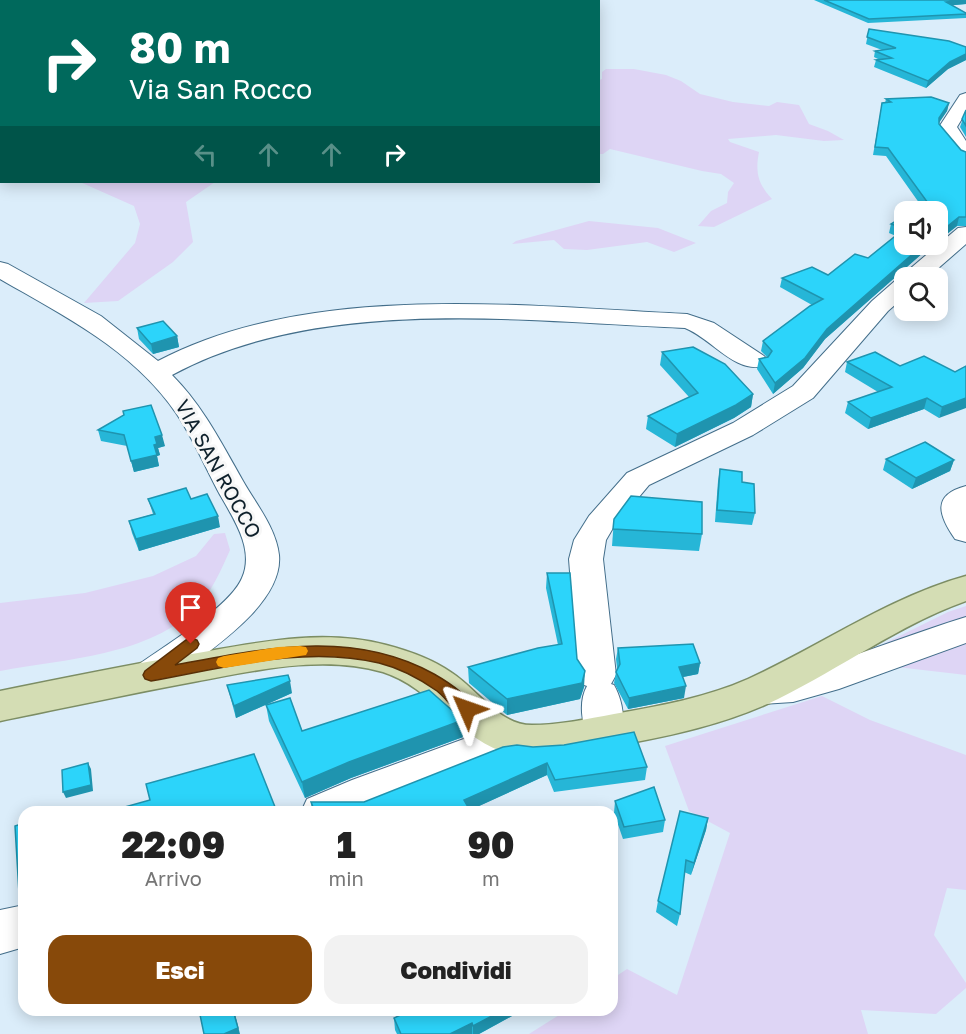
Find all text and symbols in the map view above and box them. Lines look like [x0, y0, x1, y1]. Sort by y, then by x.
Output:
text: 80 m [129, 22, 230, 72]
icon: right [30, 24, 108, 102]
text: Via San Rocco [129, 73, 312, 105]
icon: left [189, 138, 222, 171]
icon: ahead [252, 138, 285, 171]
icon: ahead [315, 138, 348, 171]
icon: right [378, 138, 411, 171]
map controls [894, 201, 948, 321]
button: sound [894, 201, 948, 255]
button: search [894, 267, 948, 321]
street label: VIA SAN ROCCO [171, 395, 267, 542]
pin [165, 582, 216, 644]
icon: arrive [174, 591, 207, 624]
position arrow [435, 677, 499, 741]
text: 22:09 [121, 823, 225, 866]
text: 1 [337, 823, 356, 866]
text: 90 [467, 823, 515, 866]
text: Arrivo [145, 866, 202, 890]
text: min [329, 866, 364, 890]
text: m [482, 866, 500, 890]
button: Esci [48, 935, 312, 1004]
button: Condividi [324, 935, 588, 1004]

